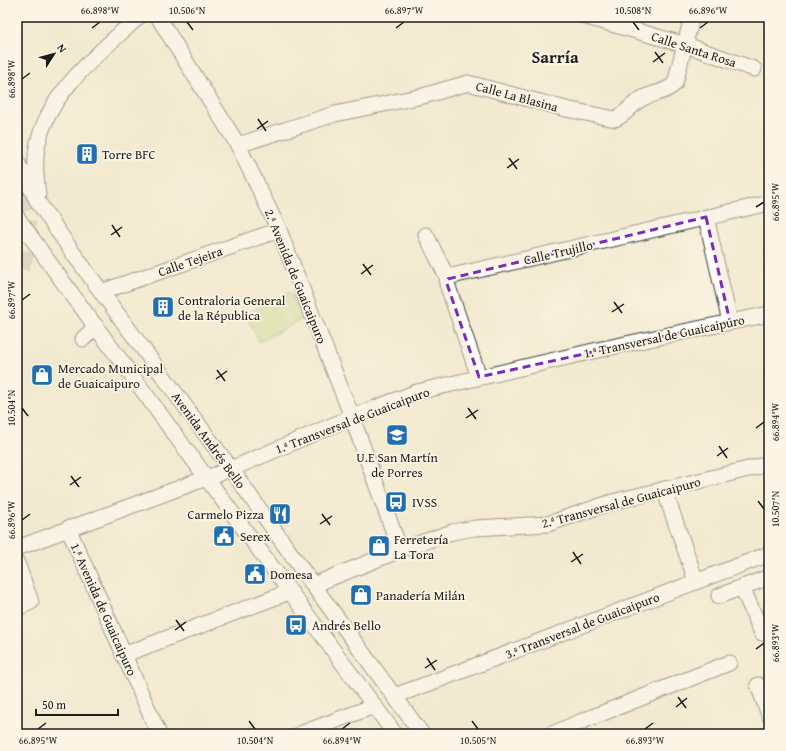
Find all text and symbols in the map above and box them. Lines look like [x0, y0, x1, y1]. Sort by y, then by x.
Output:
text: 66.898°W [81, 3, 120, 18]
text: 10.506°N [169, 3, 206, 18]
text: 66.897°W [385, 3, 424, 18]
text: 10.508°N [615, 3, 652, 18]
text: 66.896°W [689, 3, 728, 18]
street label: Calle Santa Rosa [649, 27, 740, 72]
north arrow [34, 34, 74, 74]
text: N [53, 40, 71, 56]
district label: Sarría [531, 44, 579, 69]
text: 66.898°W [4, 59, 19, 98]
street label: Calle La Blasina [474, 76, 561, 117]
building icon: Torre BFC [74, 141, 100, 167]
place label: Torre BFC [102, 145, 156, 164]
text: 66.895°W [768, 182, 783, 221]
street label: 2.ª Avenida de Guaicaipuro [260, 206, 331, 347]
street label: Calle Trujillo [522, 235, 595, 270]
street label: Calle Tejeira [155, 241, 226, 281]
text: 66.897°W [4, 280, 19, 319]
place label: Contraloria General de la Républica [178, 291, 286, 325]
building icon: Contraloria General de la Républica [150, 294, 176, 320]
street label: 1.ª Transversal de Guaicaipuro [582, 310, 747, 363]
place label: Mercado Municipal de Guaicaipuro [58, 359, 163, 393]
shop icon: Mercado Municipal de Guaicaipuro [29, 362, 55, 388]
street label: 1.ª Transversal de Guaicaipuro [272, 382, 432, 459]
street label: Avenida Andrés Bello [167, 388, 250, 493]
text: 10.504°N [4, 389, 19, 426]
text: 66.894°W [768, 402, 783, 441]
school or university icon: U.E San Martín de Porres [384, 422, 410, 448]
place label: U.E San Martín de Porres [356, 448, 438, 482]
street label: 2.ª Transversal de Guaicaipuro [539, 472, 703, 533]
bus stop icon: IVSS [383, 489, 409, 515]
text: 10.507°N [768, 490, 783, 527]
place label: IVSS [412, 493, 437, 512]
text: 66.896°W [4, 500, 19, 539]
restaurant icon: Carmelo Pizza [267, 501, 293, 527]
place label: Carmelo Pizza [187, 505, 265, 524]
public building icon: Serex [211, 523, 237, 549]
place label: Serex [240, 527, 271, 546]
place label: Ferretería La Tora [394, 530, 449, 564]
shop icon: Ferretería La Tora [366, 533, 392, 559]
street label: 1.ª Avenida de Guaicaipuro [66, 540, 142, 679]
public building icon: Domesa [242, 561, 268, 587]
place label: Domesa [270, 565, 313, 584]
shop icon: Panadería Milán [348, 582, 374, 608]
place label: Panadería Milán [376, 586, 466, 605]
street label: 3.ª Transversal de Guaicaipuro [502, 587, 662, 664]
bus stop icon: Andrés Bello [283, 612, 309, 638]
place label: Andrés Bello [312, 616, 381, 635]
text: 66.893°W [768, 623, 783, 662]
scale bar [36, 691, 118, 717]
text: 50 m [42, 696, 66, 713]
text: 66.895°W [19, 733, 58, 748]
text: 10.504°N [237, 733, 274, 748]
text: 66.894°W [323, 733, 362, 748]
text: 10.505°N [460, 733, 497, 748]
text: 66.893°W [626, 733, 665, 748]

